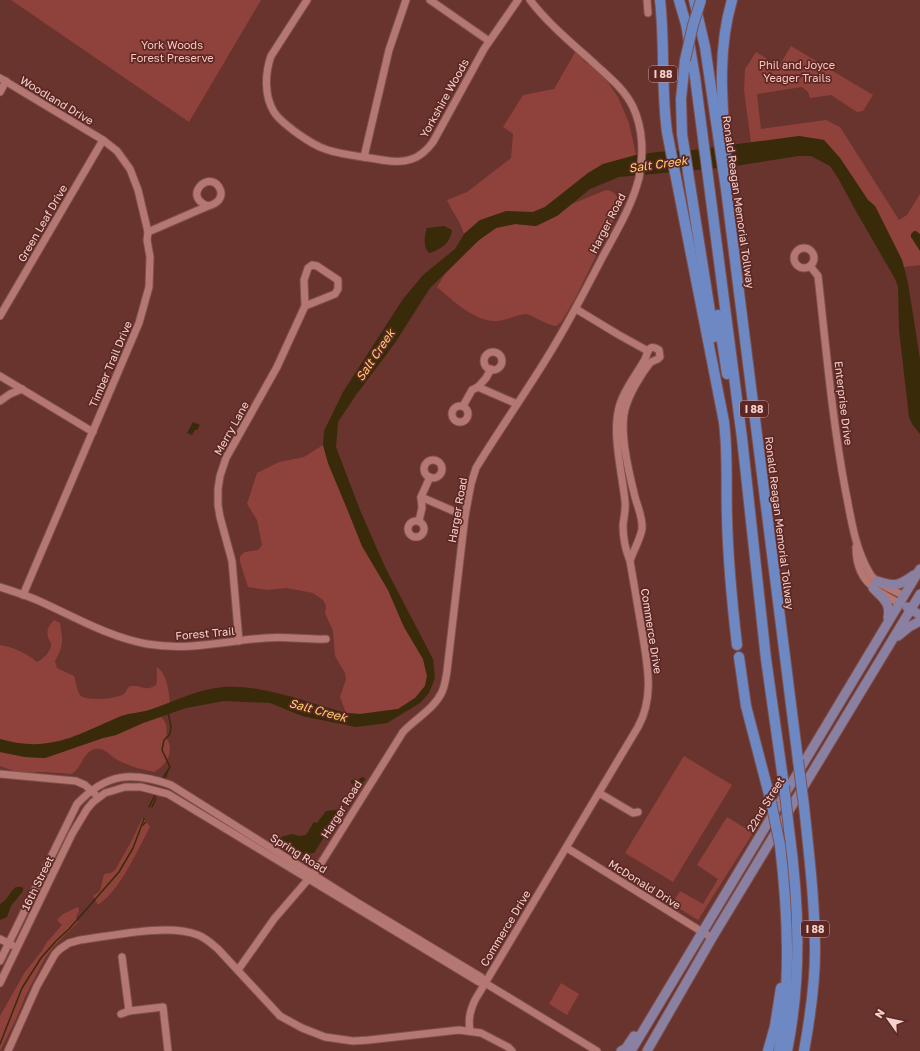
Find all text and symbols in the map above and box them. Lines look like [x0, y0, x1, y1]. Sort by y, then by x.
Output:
park label: York Woods Forest Preserve [130, 38, 214, 64]
street label: Yorkshire Woods [417, 56, 471, 140]
park label: Phil and Joyce Yeager Trails [759, 58, 835, 84]
road number: I 88 [649, 66, 677, 82]
street label: Woodland Drive [18, 73, 96, 127]
street label: Ronald Reagan Memorial Tollway [720, 115, 758, 289]
water label: Salt Creek [628, 152, 690, 176]
street label: Green Leaf Drive [15, 182, 69, 264]
street label: Harger Road [586, 191, 628, 255]
street label: Timber Trail Drive [86, 319, 134, 409]
water label: Salt Creek [352, 325, 398, 384]
street label: Enterprise Drive [832, 360, 856, 446]
street label: Merry Lane [211, 399, 251, 457]
road number: I 88 [740, 401, 768, 417]
street label: Ronald Reagan Memorial Tollway [763, 436, 797, 610]
street label: Harger Road [445, 476, 469, 544]
street label: Commerce Drive [639, 587, 665, 675]
street label: Forest Trail [175, 624, 236, 642]
water label: Salt Creek [287, 695, 350, 725]
street label: 22nd Street [744, 774, 786, 834]
street label: Harger Road [318, 778, 364, 840]
street label: Spring Road [268, 830, 330, 876]
street label: 16th Street [18, 854, 56, 912]
street label: McDonald Drive [606, 857, 684, 911]
street label: Commerce Drive [477, 888, 533, 968]
road number: I 88 [801, 921, 829, 937]
north arrow [868, 999, 908, 1039]
text: N [871, 1006, 887, 1020]

